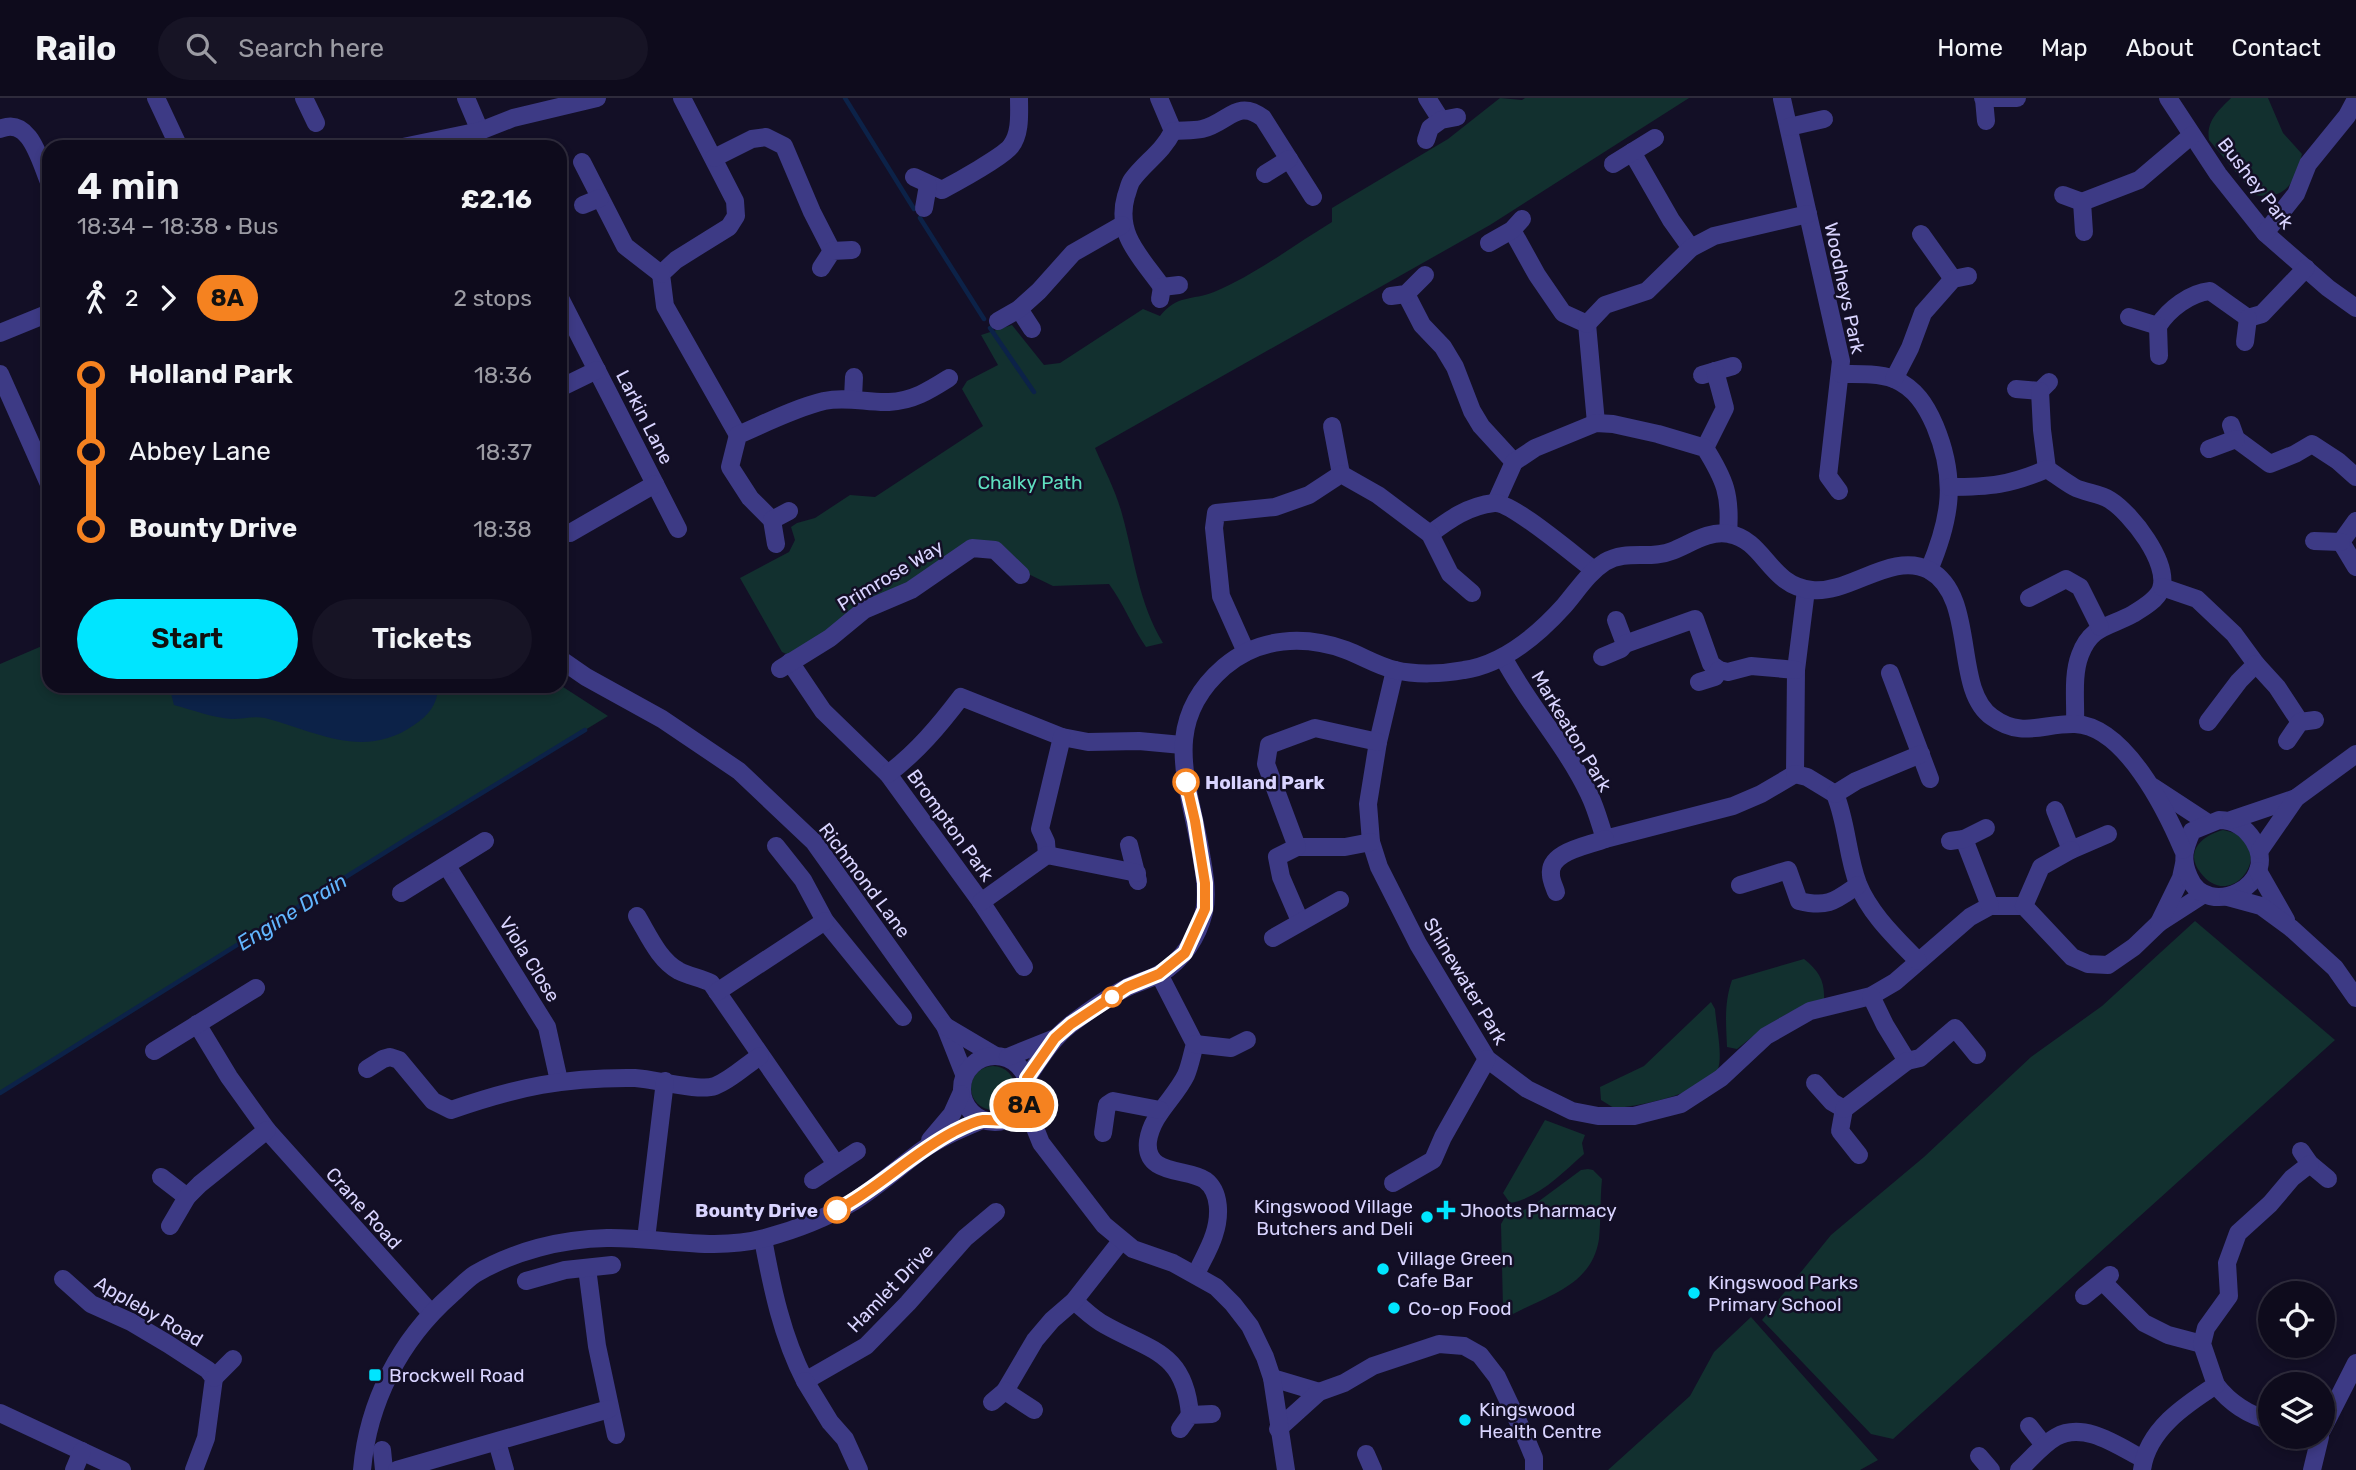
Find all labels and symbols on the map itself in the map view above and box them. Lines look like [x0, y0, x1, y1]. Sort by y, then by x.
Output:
street label: Bushey Park [2213, 133, 2299, 234]
street label: Woodheys Park [1819, 220, 1870, 356]
street label: Larkin Lane [611, 366, 678, 468]
park label: Chalky Path [977, 471, 1083, 494]
street label: Primrose Way [833, 535, 947, 616]
street label: Markeaton Park [1526, 667, 1617, 796]
street label: Brompton Park [902, 765, 999, 886]
marker: Holland Park [1173, 769, 1199, 795]
place label: Holland Park [1205, 771, 1325, 794]
street label: Richmond Lane [814, 818, 915, 942]
water label: Engine Drain [232, 868, 352, 955]
street label: Viola Close [494, 912, 565, 1006]
street label: Shinewater Park [1419, 914, 1513, 1049]
unlabelled marker [1102, 987, 1122, 1007]
line badge: 8A [992, 1082, 1056, 1128]
street label: Crane Road [321, 1163, 406, 1254]
place label: Kingswood Village Butchers and Deli [1254, 1195, 1413, 1240]
marker: Bounty Drive [824, 1197, 850, 1223]
place label: Bounty Drive [695, 1199, 818, 1222]
place label: Jhoots Pharmacy [1460, 1199, 1617, 1222]
marker: Jhoots Pharmacy [1438, 1202, 1454, 1218]
marker: Kingswood Village Butchers and Deli [1419, 1209, 1435, 1225]
street label: Hamlet Drive [843, 1239, 938, 1337]
place label: Village Green Cafe Bar [1397, 1247, 1513, 1292]
marker: Village Green Cafe Bar [1375, 1261, 1391, 1277]
street label: Appleby Road [91, 1271, 207, 1352]
place label: Kingswood Parks Primary School [1708, 1271, 1858, 1316]
marker: Kingswood Parks Primary School [1686, 1285, 1702, 1301]
place label: Co-op Food [1408, 1297, 1512, 1320]
marker: Co-op Food [1386, 1300, 1402, 1316]
place label: Brockwell Road [389, 1364, 524, 1387]
marker: Brockwell Road [367, 1367, 383, 1383]
place label: Kingswood Health Centre [1479, 1398, 1602, 1443]
marker: Kingswood Health Centre [1457, 1412, 1473, 1428]

